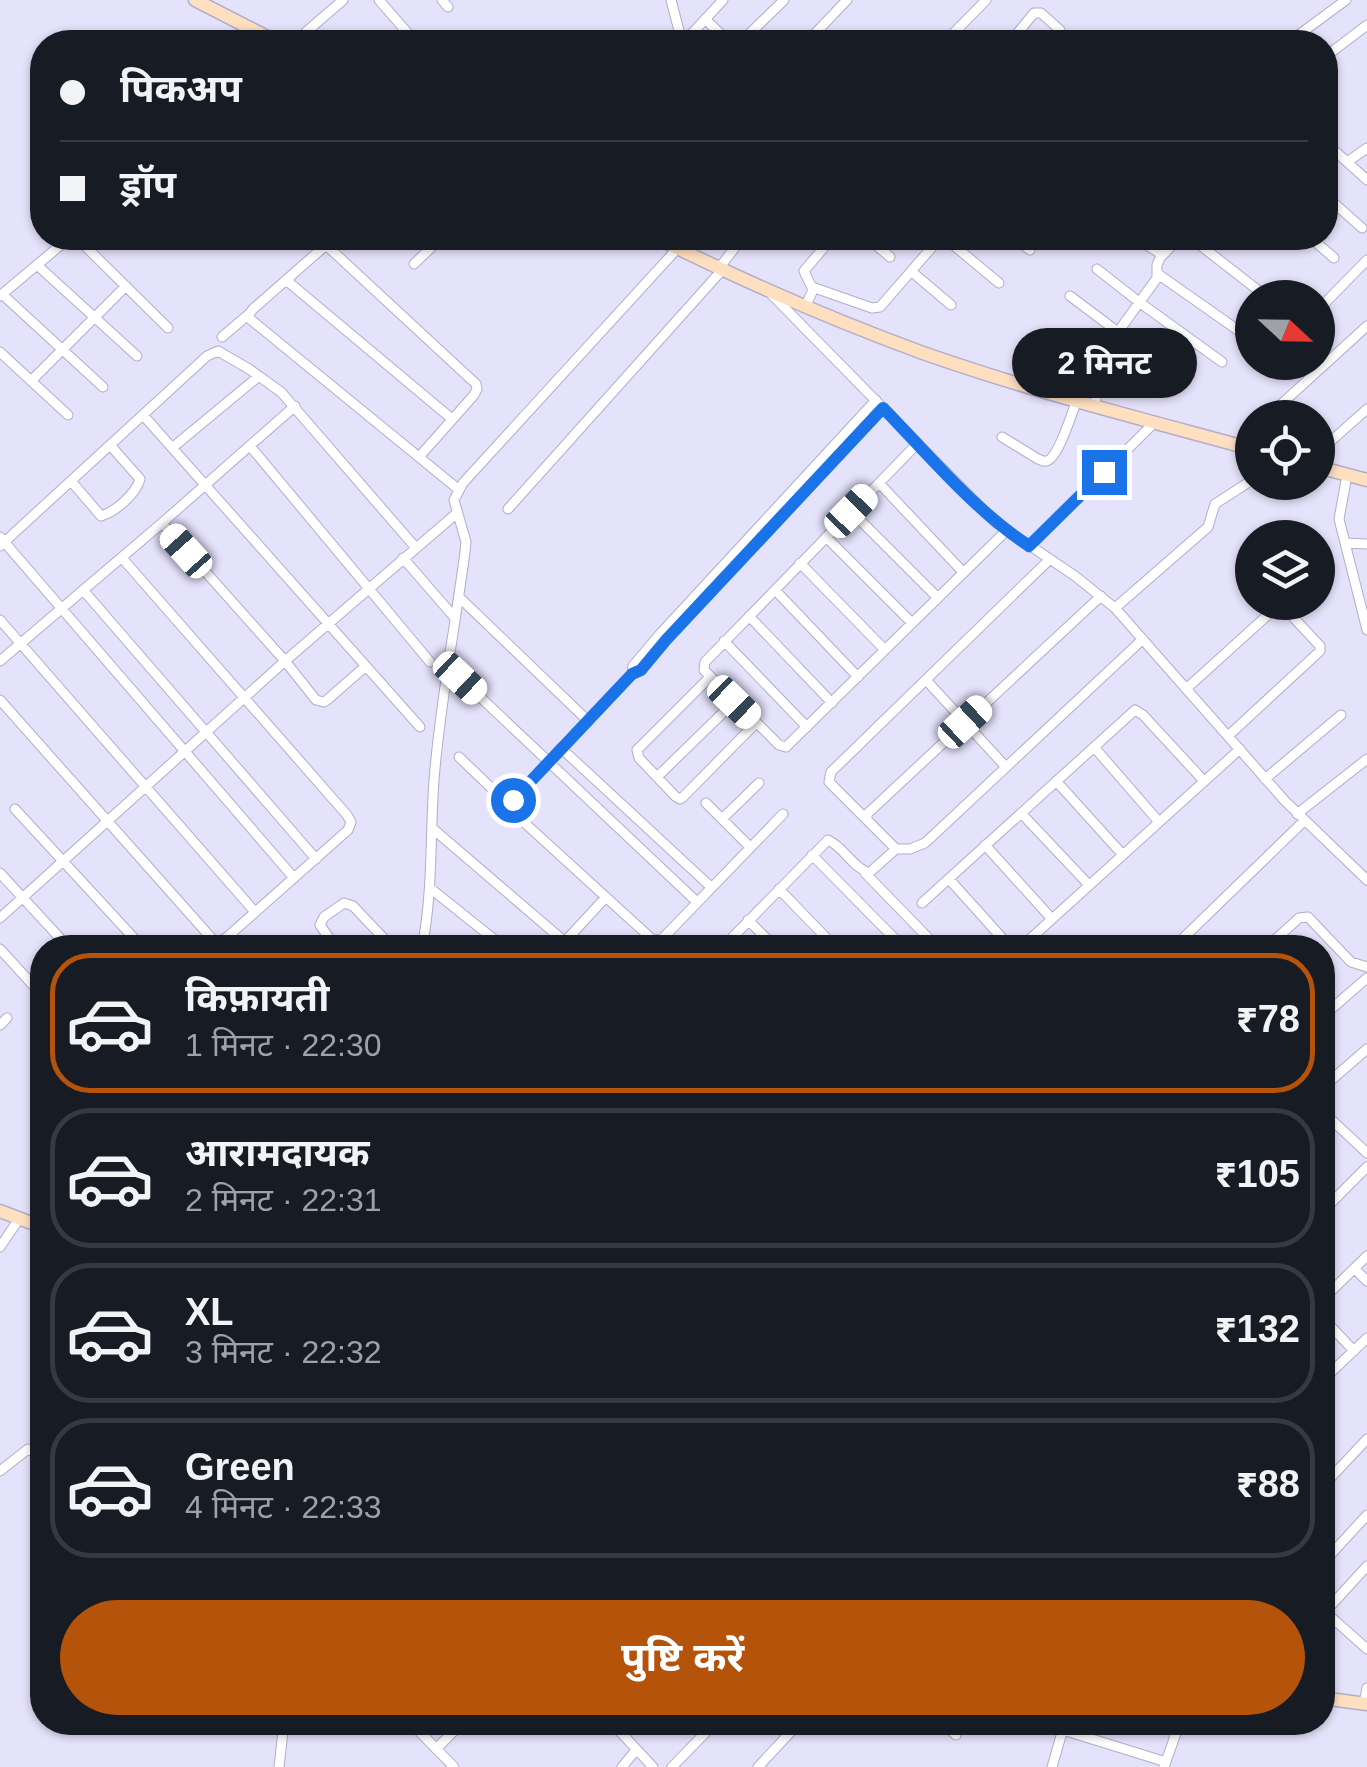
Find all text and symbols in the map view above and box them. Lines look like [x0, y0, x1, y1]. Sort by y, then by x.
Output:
text: पिकअप [120, 68, 242, 110]
text: ड्रॉप [120, 164, 176, 206]
north arrow [1235, 280, 1335, 380]
map controls [1235, 280, 1335, 620]
callout: 2 मिनट [1012, 327, 1196, 397]
text: 2 मिनट [1058, 345, 1151, 381]
button: locate [1235, 400, 1335, 500]
route end [1082, 450, 1127, 495]
car [819, 479, 883, 543]
car [155, 519, 217, 583]
button: layers [1235, 520, 1335, 620]
car [428, 647, 492, 709]
car [702, 670, 766, 734]
car [933, 691, 997, 753]
route start [491, 778, 536, 823]
text: किफ़ायती [185, 977, 329, 1019]
icon: car [65, 978, 155, 1068]
text: ₹78 [1236, 998, 1300, 1040]
text: 1 मिनट · 22:30 [185, 1027, 382, 1063]
text: आरामदायक [185, 1132, 369, 1174]
icon: car [65, 1133, 155, 1223]
text: ₹105 [1215, 1153, 1300, 1195]
text: 2 मिनट · 22:31 [185, 1182, 382, 1218]
icon: car [65, 1288, 155, 1378]
text: XL [185, 1291, 234, 1333]
text: ₹132 [1215, 1308, 1300, 1350]
text: 3 मिनट · 22:32 [185, 1334, 382, 1370]
icon: car [65, 1443, 155, 1533]
text: Green [185, 1446, 295, 1488]
text: ₹88 [1236, 1463, 1300, 1505]
text: 4 मिनट · 22:33 [185, 1489, 382, 1525]
button: पुष्टि करें [60, 1600, 1305, 1715]

